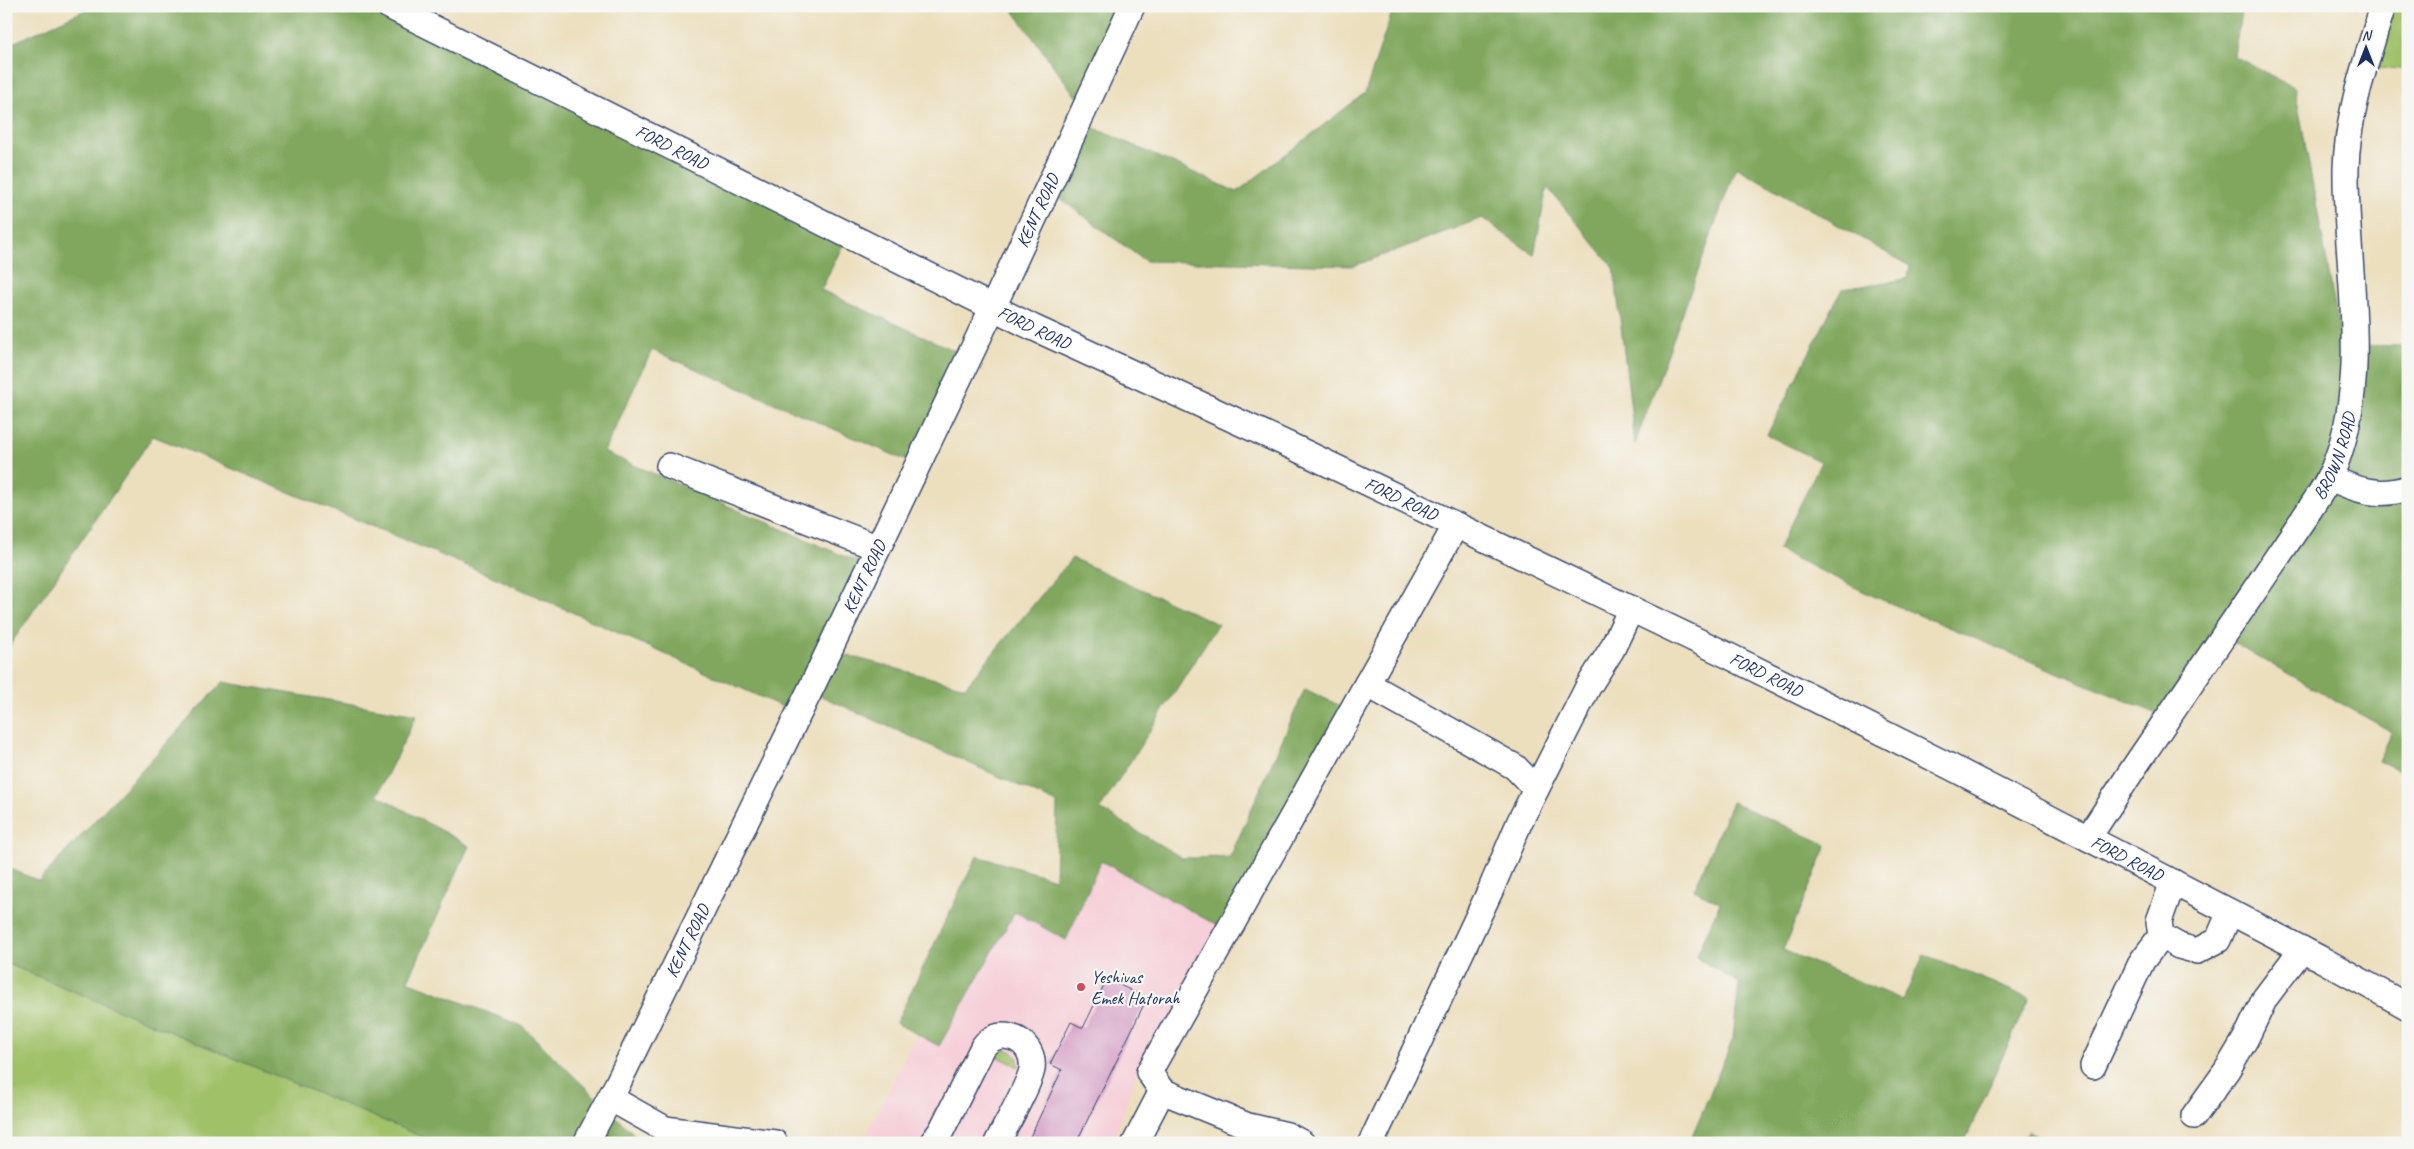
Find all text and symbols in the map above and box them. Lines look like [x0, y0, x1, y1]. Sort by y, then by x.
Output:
north arrow [2342, 22, 2392, 72]
text: N [2362, 27, 2373, 44]
street label: FORD ROAD [632, 120, 713, 175]
street label: KENT ROAD [1011, 169, 1065, 251]
street label: FORD ROAD [994, 301, 1076, 355]
street label: BROWN ROAD [2308, 409, 2360, 504]
street label: FORD ROAD [1361, 472, 1443, 526]
street label: KENT ROAD [837, 535, 892, 617]
street label: FORD ROAD [1726, 647, 1807, 703]
street label: FORD ROAD [2087, 831, 2168, 887]
street label: KENT ROAD [660, 900, 715, 981]
place label: Yeshivas Emek Hatorah [1091, 966, 1180, 1009]
marker: Yeshivas Emek Hatorah [1075, 981, 1087, 993]

